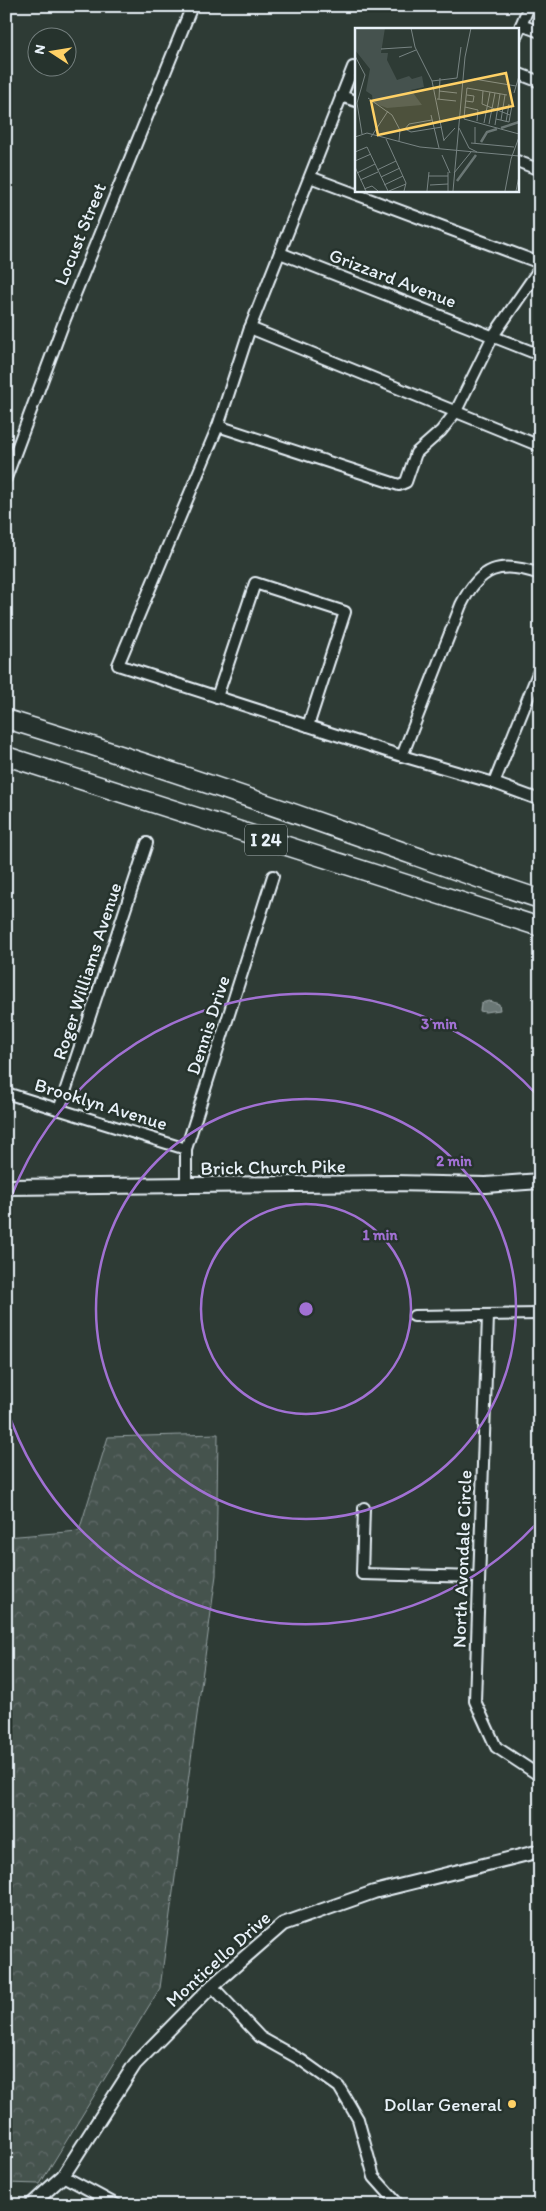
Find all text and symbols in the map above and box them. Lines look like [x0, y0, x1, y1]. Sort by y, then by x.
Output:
north arrow [28, 28, 78, 78]
inset map [355, 28, 518, 191]
text: N [30, 43, 49, 56]
street label: Locust Street [49, 179, 111, 289]
street label: Grizzard Avenue [326, 243, 460, 313]
road number: I 24 [245, 824, 287, 856]
street label: Roger Williams Avenue [47, 879, 127, 1063]
street label: Dennis Drive [181, 972, 235, 1078]
text: 3 min [421, 1015, 458, 1033]
street label: Brooklyn Avenue [32, 1073, 170, 1135]
text: 2 min [436, 1152, 473, 1170]
street label: Brick Church Pike [200, 1154, 346, 1180]
text: 1 min [363, 1226, 398, 1244]
centre of rings [297, 1300, 315, 1318]
street label: North Avondale Circle [447, 1470, 477, 1648]
street label: Monticello Drive [161, 1906, 275, 2012]
place label: Dollar General [384, 2093, 503, 2116]
marker: Dollar General [506, 2098, 518, 2110]

